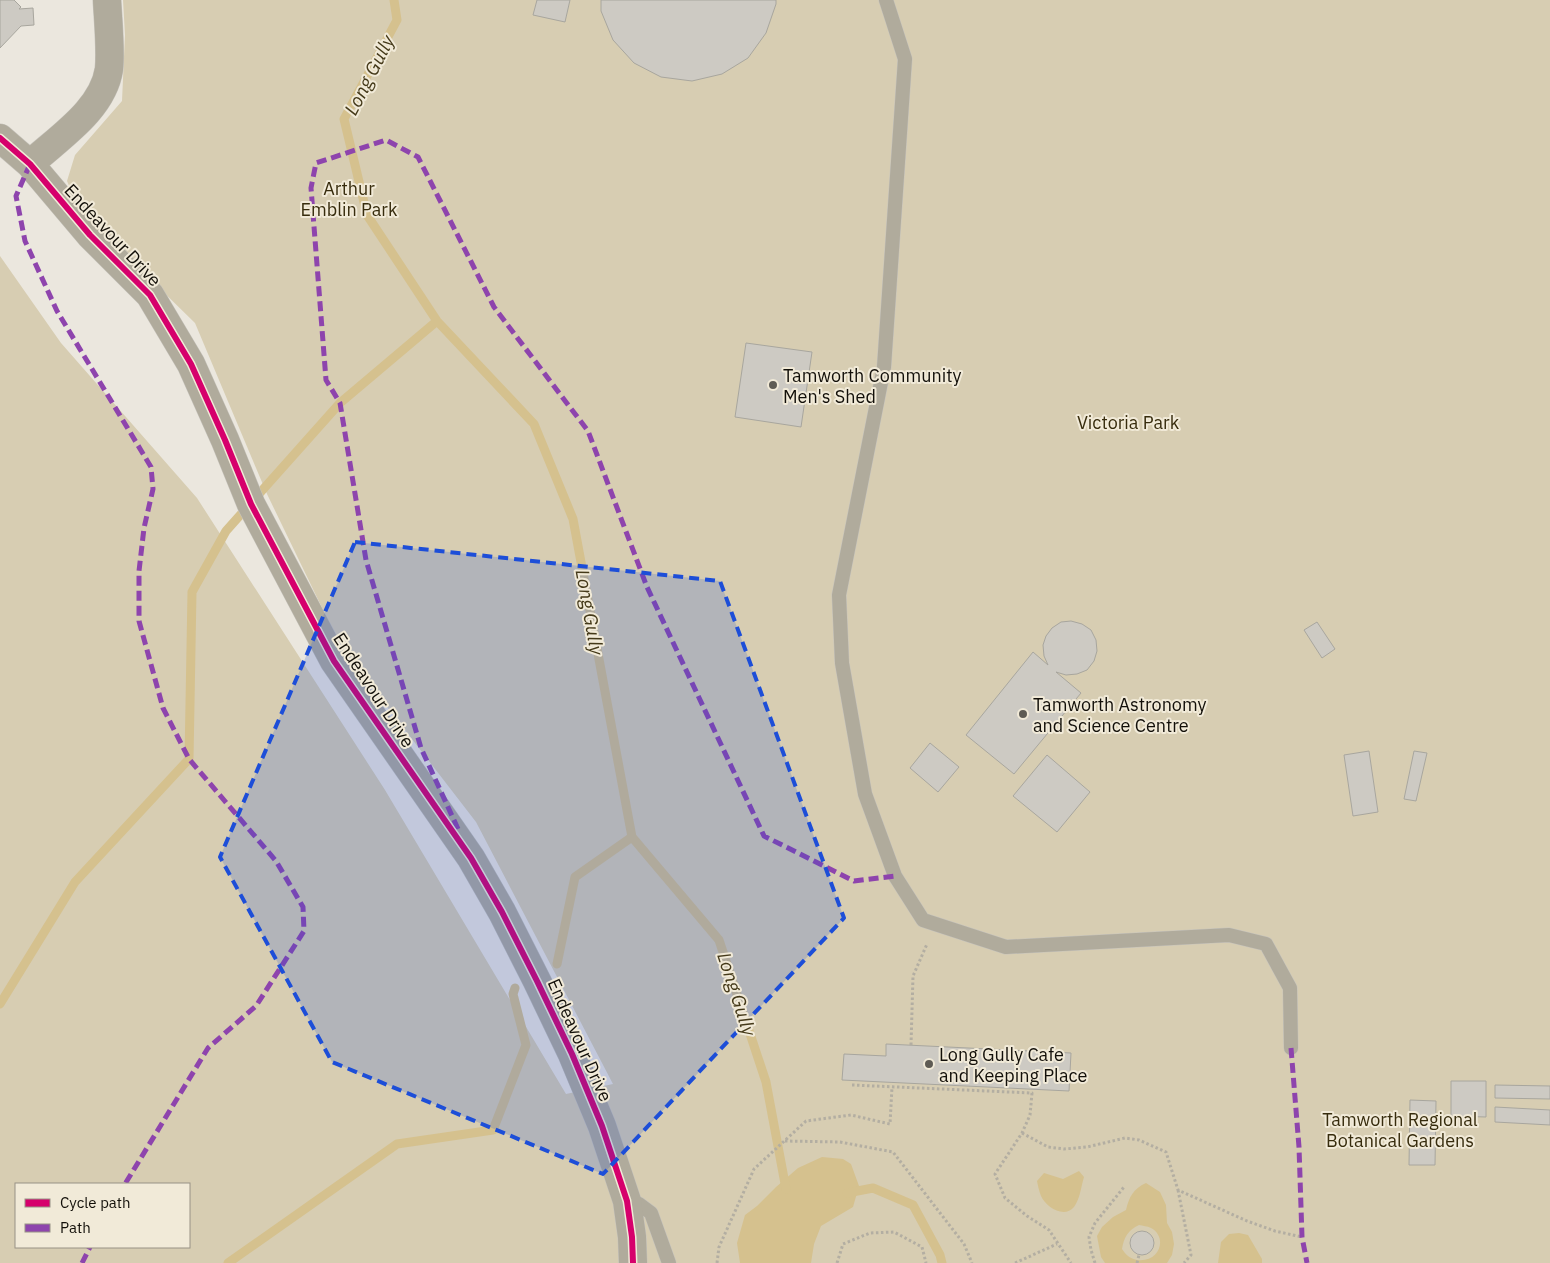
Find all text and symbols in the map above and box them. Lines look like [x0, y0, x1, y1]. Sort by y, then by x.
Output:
water label: Long Gully [339, 30, 400, 119]
park label: Arthur Emblin Park [301, 177, 398, 221]
street label: Endeavour Drive [60, 179, 167, 291]
place label: Tamworth Community Men's Shed [783, 364, 962, 408]
marker: Tamworth Community Men's Shed [767, 379, 779, 391]
park label: Victoria Park [1077, 411, 1180, 434]
water label: Long Gully [571, 567, 609, 657]
street label: Endeavour Drive [328, 628, 420, 752]
place label: Tamworth Astronomy and Science Centre [1033, 693, 1207, 737]
marker: Tamworth Astronomy and Science Centre [1017, 708, 1029, 720]
water label: Long Gully [712, 949, 762, 1040]
street label: Endeavour Drive [543, 975, 617, 1105]
place label: Long Gully Cafe and Keeping Place [939, 1043, 1088, 1087]
marker: Long Gully Cafe and Keeping Place [923, 1058, 935, 1070]
park label: Tamworth Regional Botanical Gardens [1322, 1108, 1478, 1152]
legend [15, 1183, 190, 1248]
text: Cycle path [60, 1193, 131, 1212]
text: Path [60, 1218, 91, 1237]

